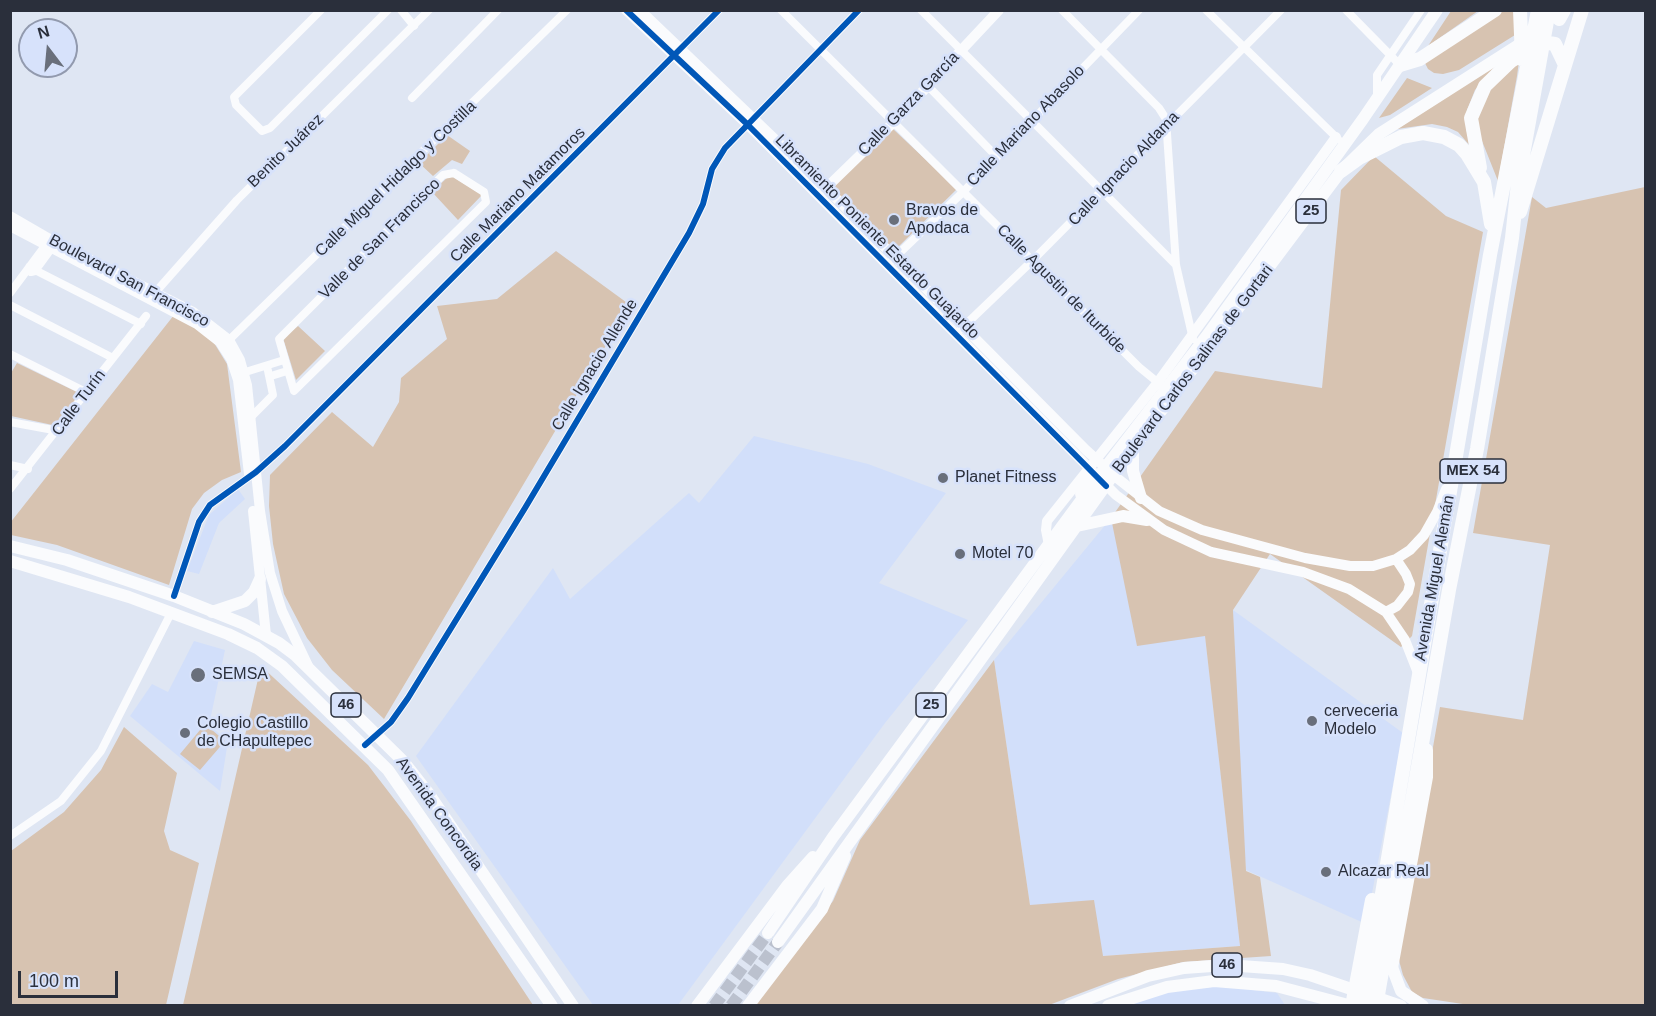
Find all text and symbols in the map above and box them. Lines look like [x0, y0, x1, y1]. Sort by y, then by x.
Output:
north arrow [18, 18, 78, 78]
text: N [36, 22, 51, 42]
street label: Calle Garza García [855, 48, 963, 160]
street label: Calle Mariano Abasolo [963, 61, 1089, 191]
street label: Calle Miguel Hidalgo y Costilla [312, 97, 480, 261]
street label: Calle Ignacio Aldama [1065, 108, 1183, 230]
street label: Benito Juárez [244, 110, 328, 192]
street label: Calle Mariano Matamoros [446, 123, 590, 267]
street label: Libramiento Poniente Estardo Guajardo [771, 131, 983, 343]
street label: Valle de San Francisco [315, 174, 445, 304]
road number: 25 [1296, 199, 1326, 223]
place label: Bravos de Apodaca [906, 201, 978, 239]
marker: Bravos de Apodaca [887, 213, 901, 227]
street label: Calle Agustin de Iturbide [993, 221, 1129, 357]
street label: Boulevard San Francisco [46, 231, 212, 331]
street label: Boulevard Carlos Salinas de Gortari [1109, 261, 1277, 477]
street label: Calle Ignacio Allende [548, 296, 642, 434]
street label: Calle Turín [48, 366, 110, 440]
road number: MEX 54 [1440, 459, 1506, 483]
place label: Planet Fitness [955, 468, 1056, 488]
marker: Planet Fitness [936, 471, 950, 485]
street label: Avenida Miguel Alemán [1411, 494, 1459, 662]
place label: Motel 70 [972, 544, 1033, 564]
marker: Motel 70 [953, 547, 967, 561]
place label: SEMSA [212, 665, 268, 685]
marker: SEMSA [189, 666, 207, 684]
road number: 46 [331, 693, 361, 717]
road number: 25 [916, 693, 946, 717]
place label: cerveceria Modelo [1324, 702, 1398, 740]
place label: Colegio Castillo de CHapultepec [197, 714, 312, 752]
marker: cerveceria Modelo [1305, 714, 1319, 728]
marker: Colegio Castillo de CHapultepec [178, 726, 192, 740]
street label: Avenida Concordia [392, 754, 486, 874]
place label: Alcazar Real [1338, 862, 1429, 882]
marker: Alcazar Real [1319, 865, 1333, 879]
road number: 46 [1212, 953, 1242, 977]
scale bar [21, 959, 122, 997]
text: 100 m [29, 971, 79, 991]

